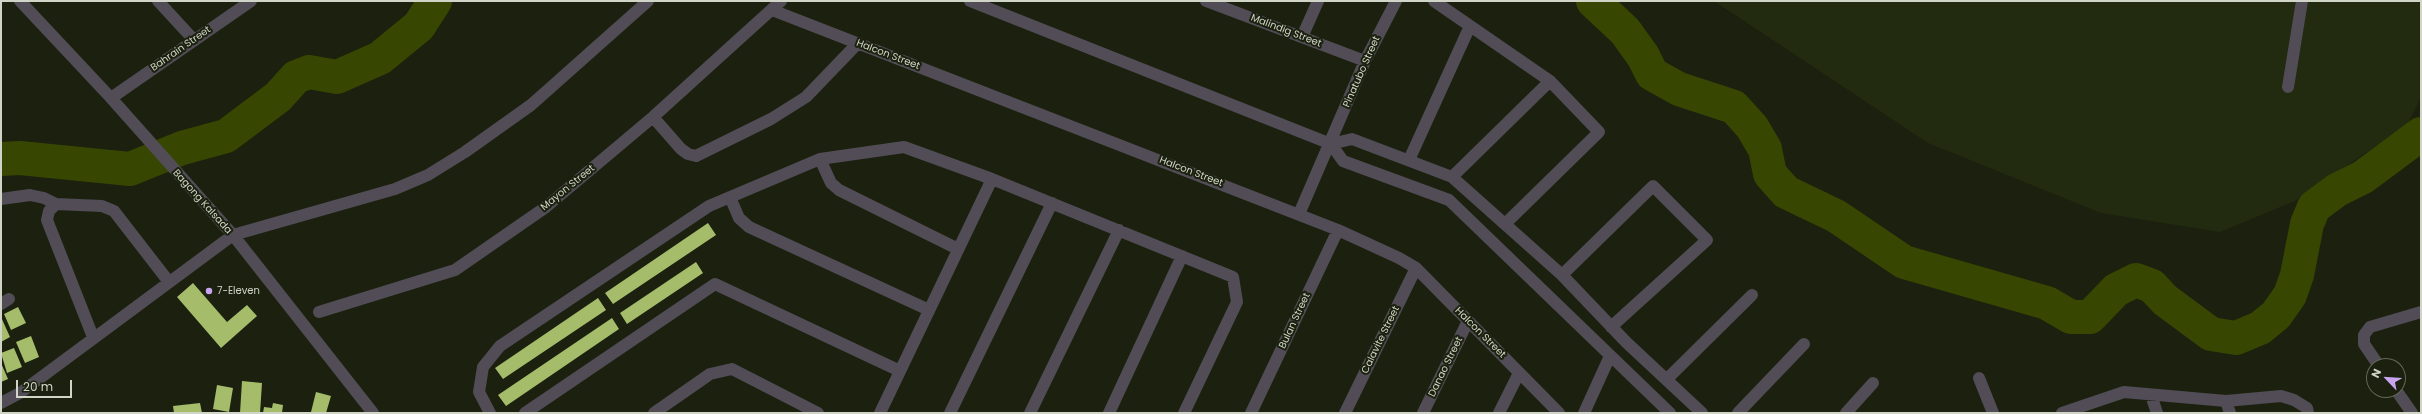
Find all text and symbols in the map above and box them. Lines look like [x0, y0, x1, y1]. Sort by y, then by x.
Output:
street label: Malindig Street [1249, 12, 1323, 50]
street label: Bahrain Street [149, 24, 213, 74]
street label: Pinatubo Street [1341, 35, 1383, 109]
street label: Halcon Street [855, 37, 921, 73]
street label: Halcon Street [1158, 154, 1224, 190]
street label: Mayon Street [539, 163, 597, 213]
street label: Bagong Kalsada [170, 167, 234, 237]
place label: 7-Eleven [217, 285, 260, 297]
marker: 7-Eleven [204, 286, 214, 296]
street label: Bulan Street [1277, 291, 1313, 351]
street label: Calavite Street [1359, 304, 1403, 376]
street label: Halcon Street [1452, 305, 1508, 361]
street label: Danao Street [1426, 335, 1466, 399]
north arrow [2366, 358, 2406, 398]
text: N [2367, 366, 2385, 380]
scale bar [18, 372, 74, 398]
text: 20 m [23, 378, 53, 395]

